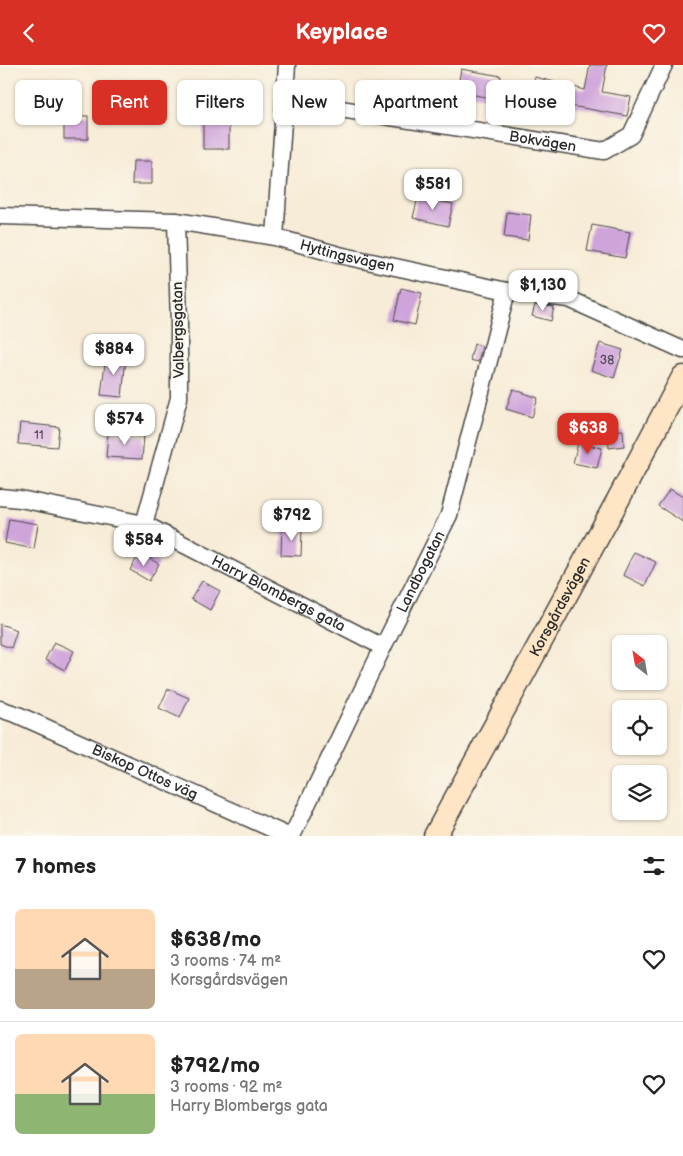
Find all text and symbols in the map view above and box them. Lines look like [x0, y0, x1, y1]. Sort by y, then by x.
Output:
icon: back [15, 19, 43, 47]
text: Keyplace [295, 19, 388, 46]
icon: heart [640, 19, 668, 47]
chip: Buy [15, 80, 82, 125]
chip: Rent [92, 80, 167, 125]
chip: Filters [177, 80, 263, 125]
chip: New [273, 80, 345, 125]
chip: Apartment [355, 80, 476, 125]
chip: House [486, 80, 575, 125]
street label: Bokvägen [508, 127, 578, 156]
pin: $581 [403, 169, 463, 211]
text: $581 [415, 175, 451, 194]
street label: Hyttingsvägen [298, 235, 396, 277]
pin: $1,130 [502, 269, 584, 312]
text: $1,130 [520, 276, 566, 295]
street label: Valbergsgatan [168, 281, 189, 379]
pin: $884 [84, 333, 144, 376]
text: $884 [94, 340, 134, 359]
house number: 38 [600, 353, 614, 368]
pin: $574 [95, 403, 155, 446]
text: $574 [106, 410, 144, 429]
pin: $638 [558, 413, 618, 455]
text: $638 [568, 419, 608, 438]
house number: 11 [34, 428, 44, 443]
pin: $792 [262, 499, 322, 542]
text: $792 [273, 506, 311, 525]
pin: $584 [114, 525, 174, 567]
street label: Landbogatan [393, 528, 450, 616]
text: $584 [125, 531, 163, 550]
street label: Harry Blombergs gata [208, 551, 349, 636]
street label: Korsgårdsvägen [525, 554, 595, 660]
north arrow [612, 635, 668, 690]
map controls [612, 635, 667, 820]
button: locate [612, 700, 667, 755]
street label: Biskop Ottos väg [89, 740, 201, 804]
button: layers [612, 765, 667, 820]
icon: filters [640, 852, 668, 880]
text: 7 homes [15, 854, 96, 879]
text: $638/mo [170, 927, 261, 952]
icon: home [55, 929, 115, 989]
icon: heart [640, 945, 668, 973]
text: 3 rooms · 74 m² [170, 952, 281, 971]
text: Korsgårdsvägen [170, 971, 288, 990]
text: $792/mo [170, 1053, 260, 1078]
icon: home [55, 1054, 115, 1114]
icon: heart [640, 1070, 668, 1098]
text: 3 rooms · 92 m² [170, 1078, 283, 1097]
text: Harry Blombergs gata [170, 1097, 328, 1116]

